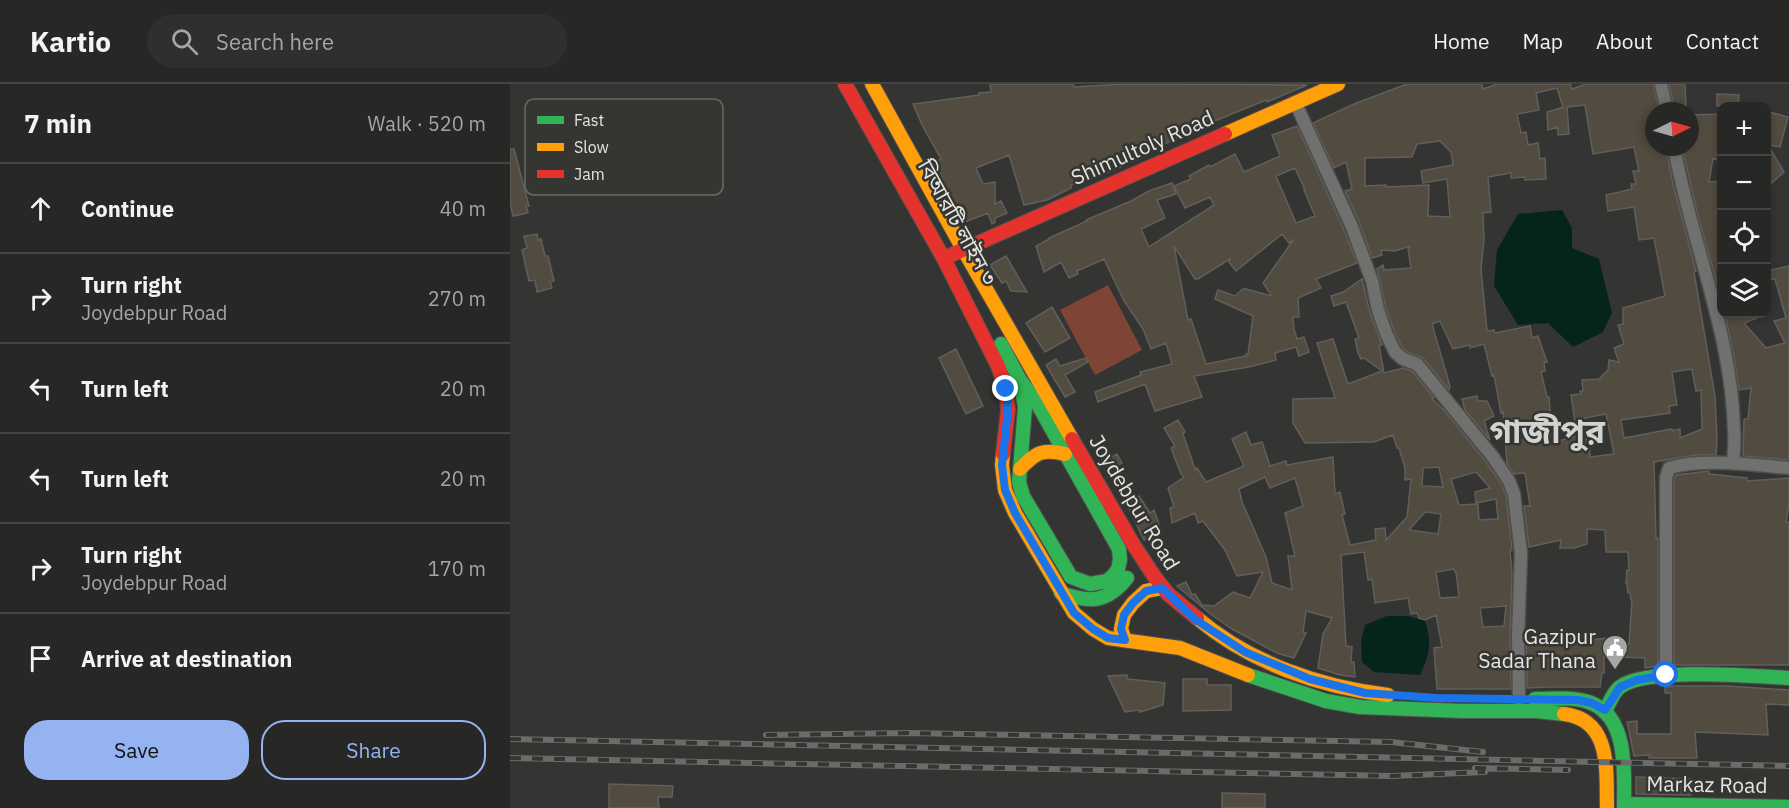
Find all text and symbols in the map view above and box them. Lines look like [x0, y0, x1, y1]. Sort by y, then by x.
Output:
search box [147, 14, 567, 68]
text: Kartio [30, 23, 111, 60]
icon: search [168, 25, 201, 58]
text: Search here [216, 27, 334, 56]
text: Home [1433, 27, 1490, 55]
text: Map [1523, 27, 1563, 55]
text: About [1596, 27, 1653, 55]
text: Contact [1686, 27, 1759, 55]
legend [525, 99, 723, 195]
north arrow [1645, 102, 1699, 156]
map controls [1717, 102, 1771, 318]
button: + [1717, 102, 1771, 156]
street label: Shimultoly Road [1066, 103, 1218, 191]
text: 7 min [24, 106, 92, 140]
text: Walk · 520 m [368, 110, 486, 137]
text: Fast [574, 110, 604, 130]
text: Slow [574, 137, 609, 157]
street label: বিআরটি লাইন ৩ [912, 153, 1004, 290]
button: − [1717, 156, 1771, 210]
text: Jam [574, 164, 605, 184]
icon: ahead [24, 192, 57, 225]
text: Continue [81, 194, 174, 223]
text: 40 m [440, 195, 486, 222]
button: locate [1717, 210, 1771, 264]
button: layers [1717, 264, 1771, 318]
text: Turn right [81, 270, 182, 299]
icon: right [24, 282, 57, 315]
text: 270 m [428, 285, 486, 312]
text: Joydebpur Road [81, 299, 227, 326]
icon: left [24, 372, 57, 405]
text: Turn left [81, 374, 169, 403]
text: 20 m [440, 375, 486, 402]
route end [992, 375, 1018, 401]
district label: গাজীপুর [1489, 409, 1606, 452]
street label: Joydebpur Road [1083, 429, 1187, 575]
icon: left [24, 462, 57, 495]
text: Turn left [81, 464, 169, 493]
text: 20 m [440, 465, 486, 492]
text: Turn right [81, 540, 182, 569]
icon: right [24, 552, 57, 585]
text: 170 m [428, 555, 486, 582]
text: Joydebpur Road [81, 569, 227, 596]
place label: Gazipur Sadar Thana [1478, 622, 1596, 674]
public building icon: Gazipur Sadar Thana [1600, 633, 1630, 671]
icon: arrive [24, 642, 57, 675]
text: Arrive at destination [81, 644, 292, 673]
route start [1652, 661, 1678, 687]
button: Save [24, 720, 249, 780]
button: Share [261, 720, 486, 780]
street label: Markaz Road [1646, 769, 1768, 799]

